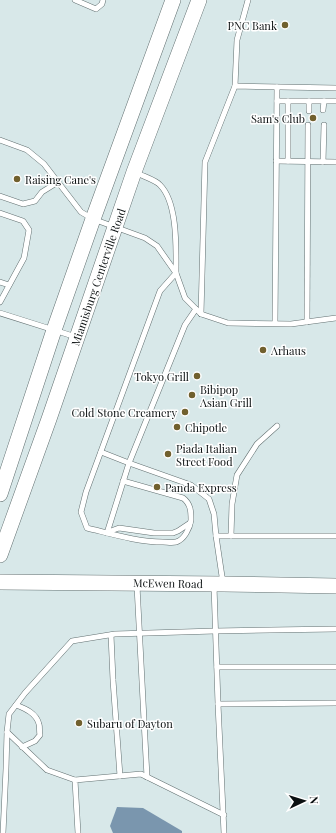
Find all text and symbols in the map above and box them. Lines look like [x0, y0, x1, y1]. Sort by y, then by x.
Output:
place label: PNC Bank [228, 18, 277, 33]
marker: PNC Bank [280, 20, 290, 30]
place label: Sam's Club [251, 111, 305, 126]
marker: Sam's Club [308, 113, 318, 123]
place label: Raising Cane's [25, 172, 96, 187]
marker: Raising Cane's [12, 174, 22, 184]
street label: Miamisburg Centerville Road [67, 206, 129, 348]
place label: Arhaus [270, 343, 306, 358]
marker: Arhaus [258, 345, 268, 355]
place label: Tokyo Grill [134, 369, 189, 384]
marker: Tokyo Grill [192, 371, 202, 381]
place label: Bibipop Asian Grill [199, 382, 252, 410]
marker: Bibipop Asian Grill [187, 390, 197, 400]
place label: Cold Stone Creamery [72, 405, 177, 420]
marker: Cold Stone Creamery [180, 407, 190, 417]
place label: Chipotle [185, 420, 228, 435]
marker: Chipotle [172, 422, 182, 432]
place label: Piada Italian Street Food [176, 441, 237, 469]
marker: Piada Italian Street Food [163, 449, 173, 459]
place label: Panda Express [165, 480, 237, 495]
marker: Panda Express [152, 482, 162, 492]
street label: McEwen Road [133, 575, 204, 591]
place label: Subaru of Dayton [87, 716, 173, 731]
marker: Subaru of Dayton [74, 718, 84, 728]
north arrow [284, 781, 324, 821]
text: N [307, 796, 322, 805]

